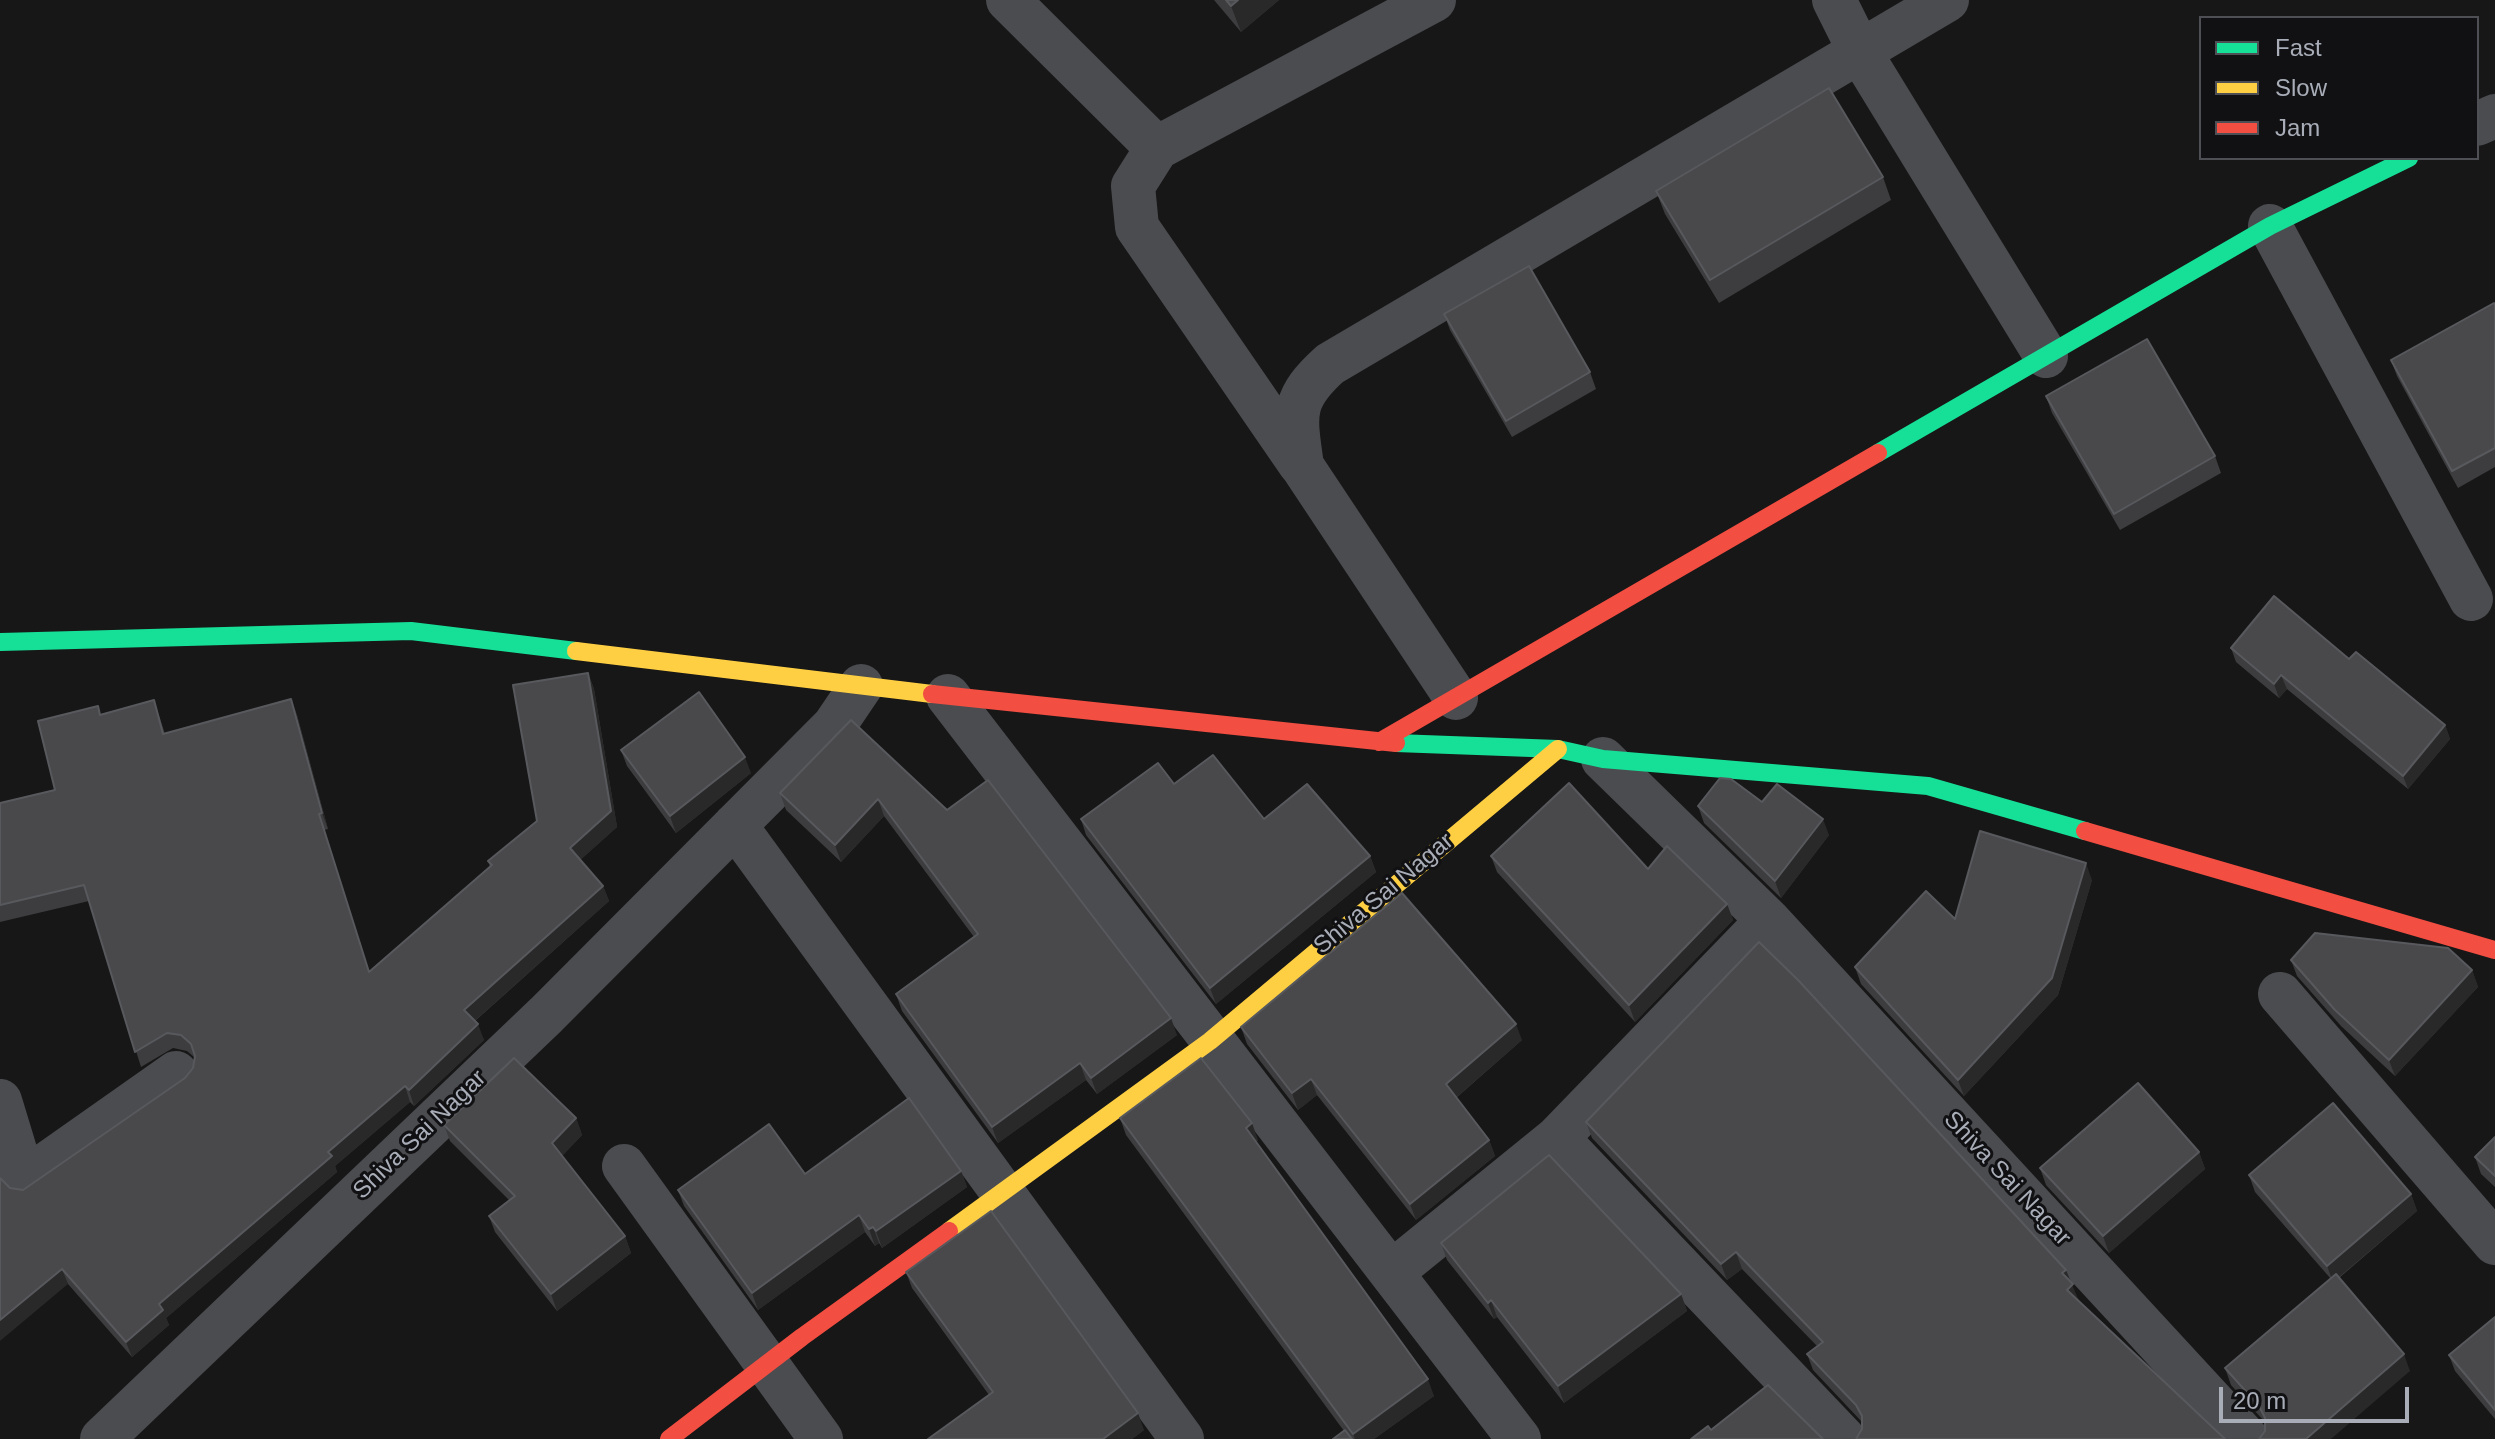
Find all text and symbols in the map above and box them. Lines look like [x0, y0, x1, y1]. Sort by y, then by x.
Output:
legend [2199, 16, 2479, 160]
text: Fast [2275, 34, 2322, 61]
text: Slow [2275, 74, 2327, 101]
text: Jam [2275, 114, 2320, 141]
street label: Shiva Sai Nagar [1308, 827, 1460, 961]
street label: Shiva Sai Nagar [348, 1064, 492, 1206]
street label: Shiva Sai Nagar [1937, 1106, 2077, 1252]
scale bar [2223, 1371, 2413, 1421]
text: 20 m [2233, 1387, 2286, 1414]

